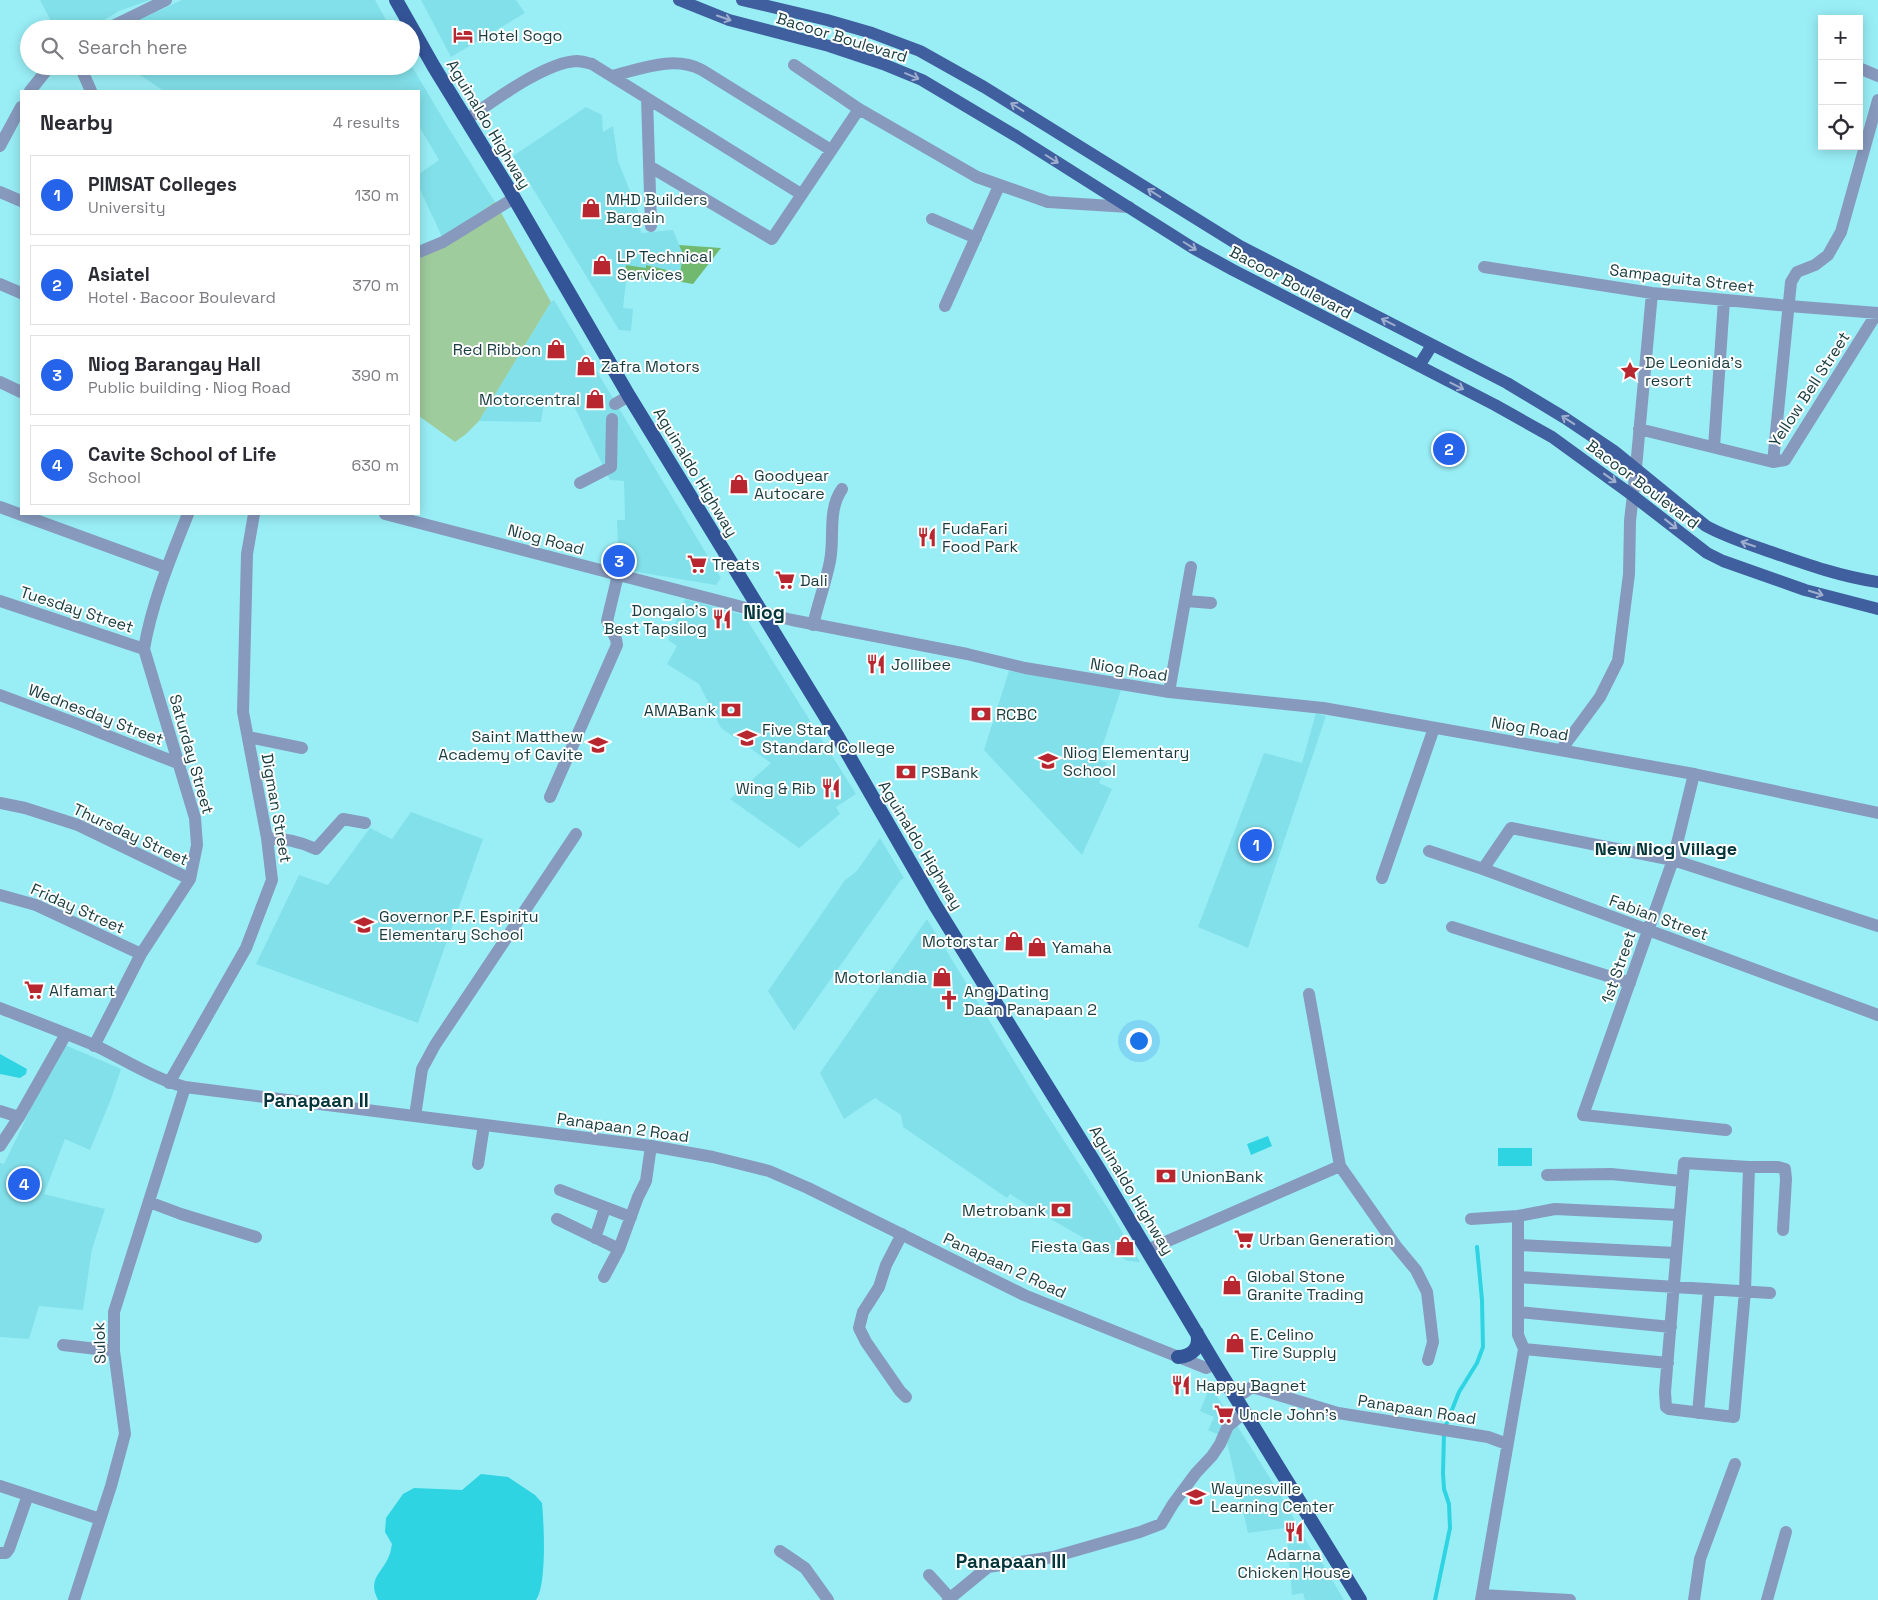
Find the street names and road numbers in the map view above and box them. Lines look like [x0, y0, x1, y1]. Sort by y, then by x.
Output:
street label: Bacoor Boulevard [774, 8, 910, 67]
street label: Aguinaldo Highway [442, 56, 535, 193]
street label: Bacoor Boulevard [1226, 241, 1356, 324]
street label: Sampaguita Street [1608, 259, 1755, 298]
street label: Yellow Bell Street [1764, 328, 1855, 451]
street label: Aguinaldo Highway [649, 404, 742, 541]
street label: Bacoor Boulevard [1582, 435, 1703, 534]
street label: Niog Road [505, 519, 586, 560]
street label: Tuesday Street [17, 581, 136, 638]
street label: Niog Road [1089, 653, 1169, 686]
street label: Wednesday Street [25, 679, 167, 750]
street label: Saturday Street [164, 692, 219, 816]
street label: Niog Road [1490, 711, 1570, 746]
street label: Digman Street [257, 752, 296, 864]
street label: Aguinaldo Highway [874, 777, 967, 914]
street label: Thursday Street [70, 798, 192, 870]
street label: Friday Street [28, 878, 128, 939]
street label: Fabian Street [1606, 890, 1711, 945]
street label: 1st Street [1596, 928, 1641, 1006]
street label: Panapaan 2 Road [555, 1108, 690, 1147]
street label: Aguinaldo Highway [1085, 1122, 1178, 1259]
street label: Panapaan 2 Road [940, 1228, 1070, 1303]
street label: Sulok [88, 1321, 111, 1364]
street label: Panapaan Road [1356, 1390, 1478, 1429]

